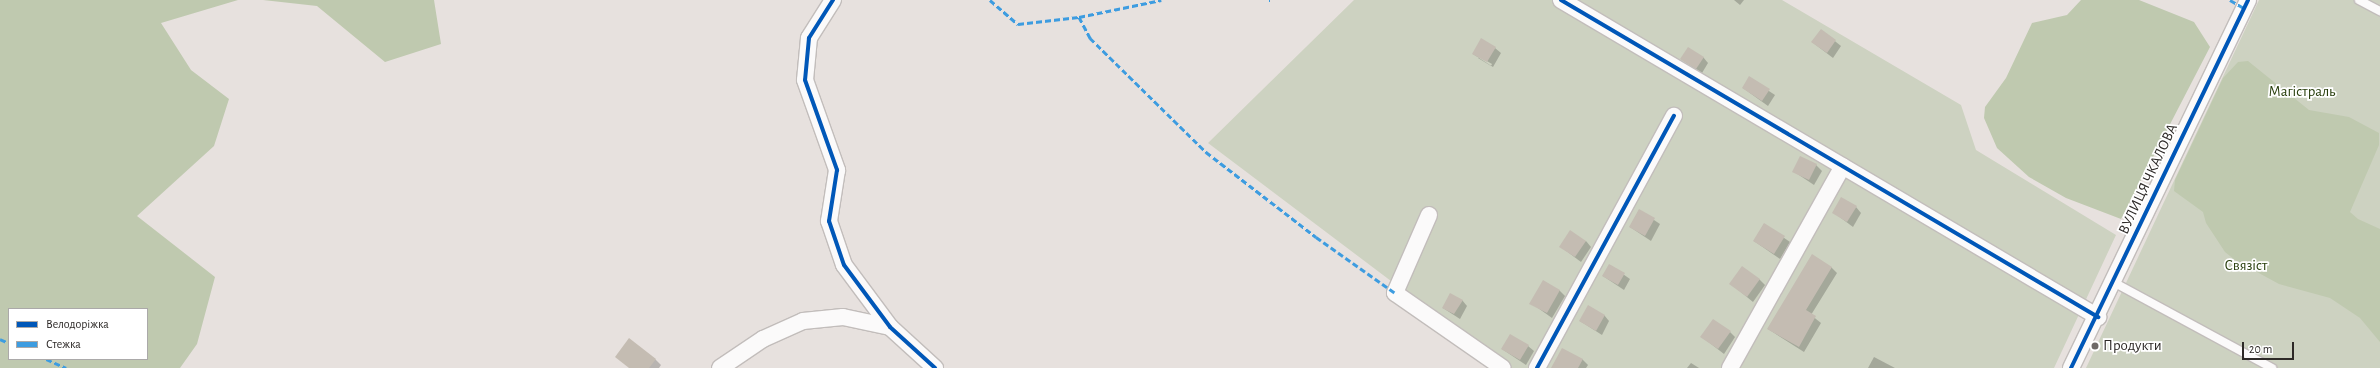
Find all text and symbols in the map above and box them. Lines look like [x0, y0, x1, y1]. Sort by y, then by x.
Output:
park label: Магістраль [2269, 83, 2335, 101]
street label: ВУЛИЦЯ ЧКАЛОВА [2115, 121, 2181, 237]
park label: Связіст [2225, 257, 2267, 275]
legend [8, 308, 148, 360]
text: Велодоріжка [46, 318, 109, 330]
scale bar [2244, 334, 2296, 360]
place label: Продукти [2103, 337, 2162, 355]
text: Стежка [46, 338, 81, 350]
marker: Продукти [2090, 341, 2100, 351]
text: 20 m [2249, 343, 2272, 355]

